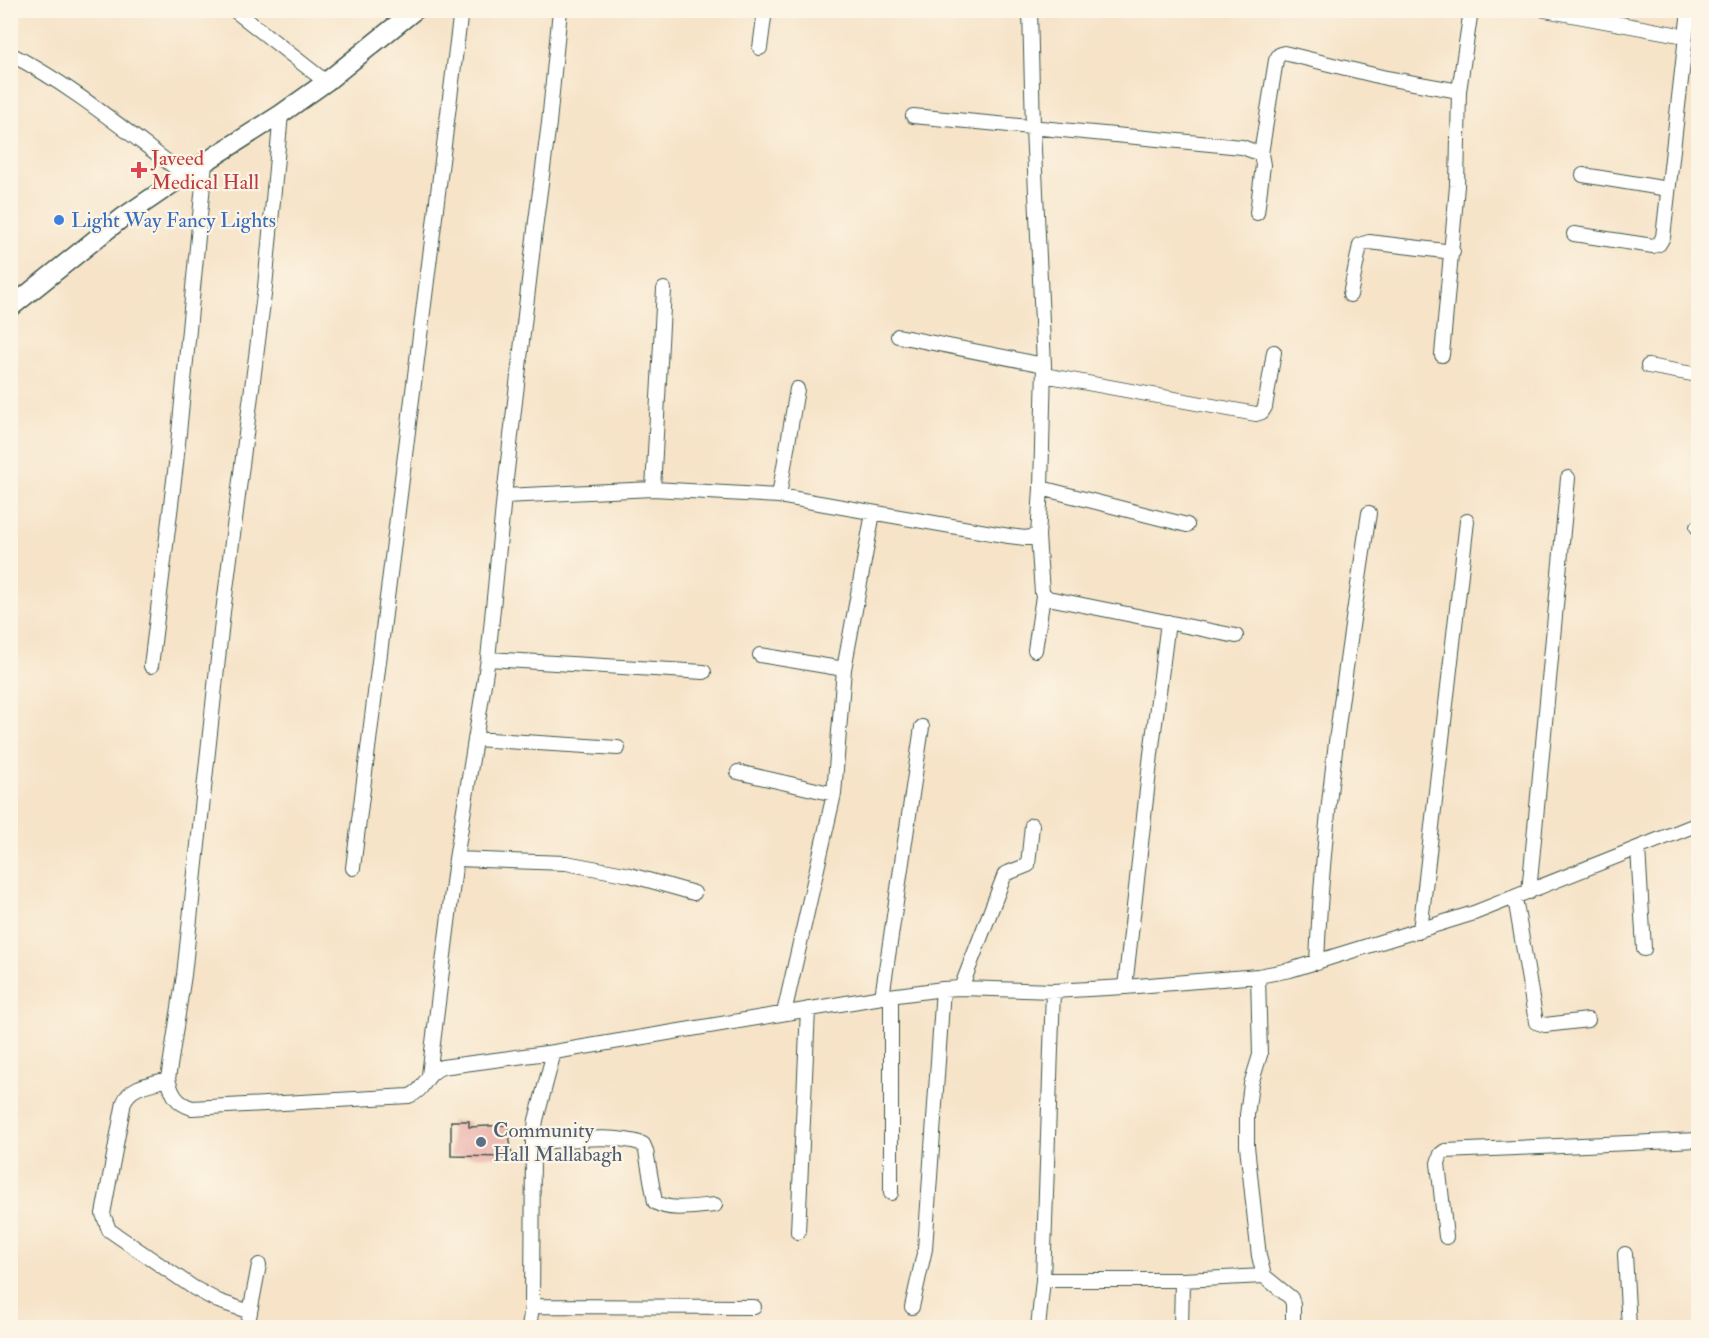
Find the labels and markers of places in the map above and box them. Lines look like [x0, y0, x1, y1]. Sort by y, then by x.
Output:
place label: Javeed Medical Hall [150, 145, 260, 196]
marker: Javeed Medical Hall [132, 163, 146, 177]
place label: Light Way Fancy Lights [71, 207, 276, 234]
marker: Light Way Fancy Lights [52, 213, 66, 227]
place label: Community Hall Mallabagh [493, 1117, 623, 1168]
marker: Community Hall Mallabagh [474, 1135, 488, 1149]

